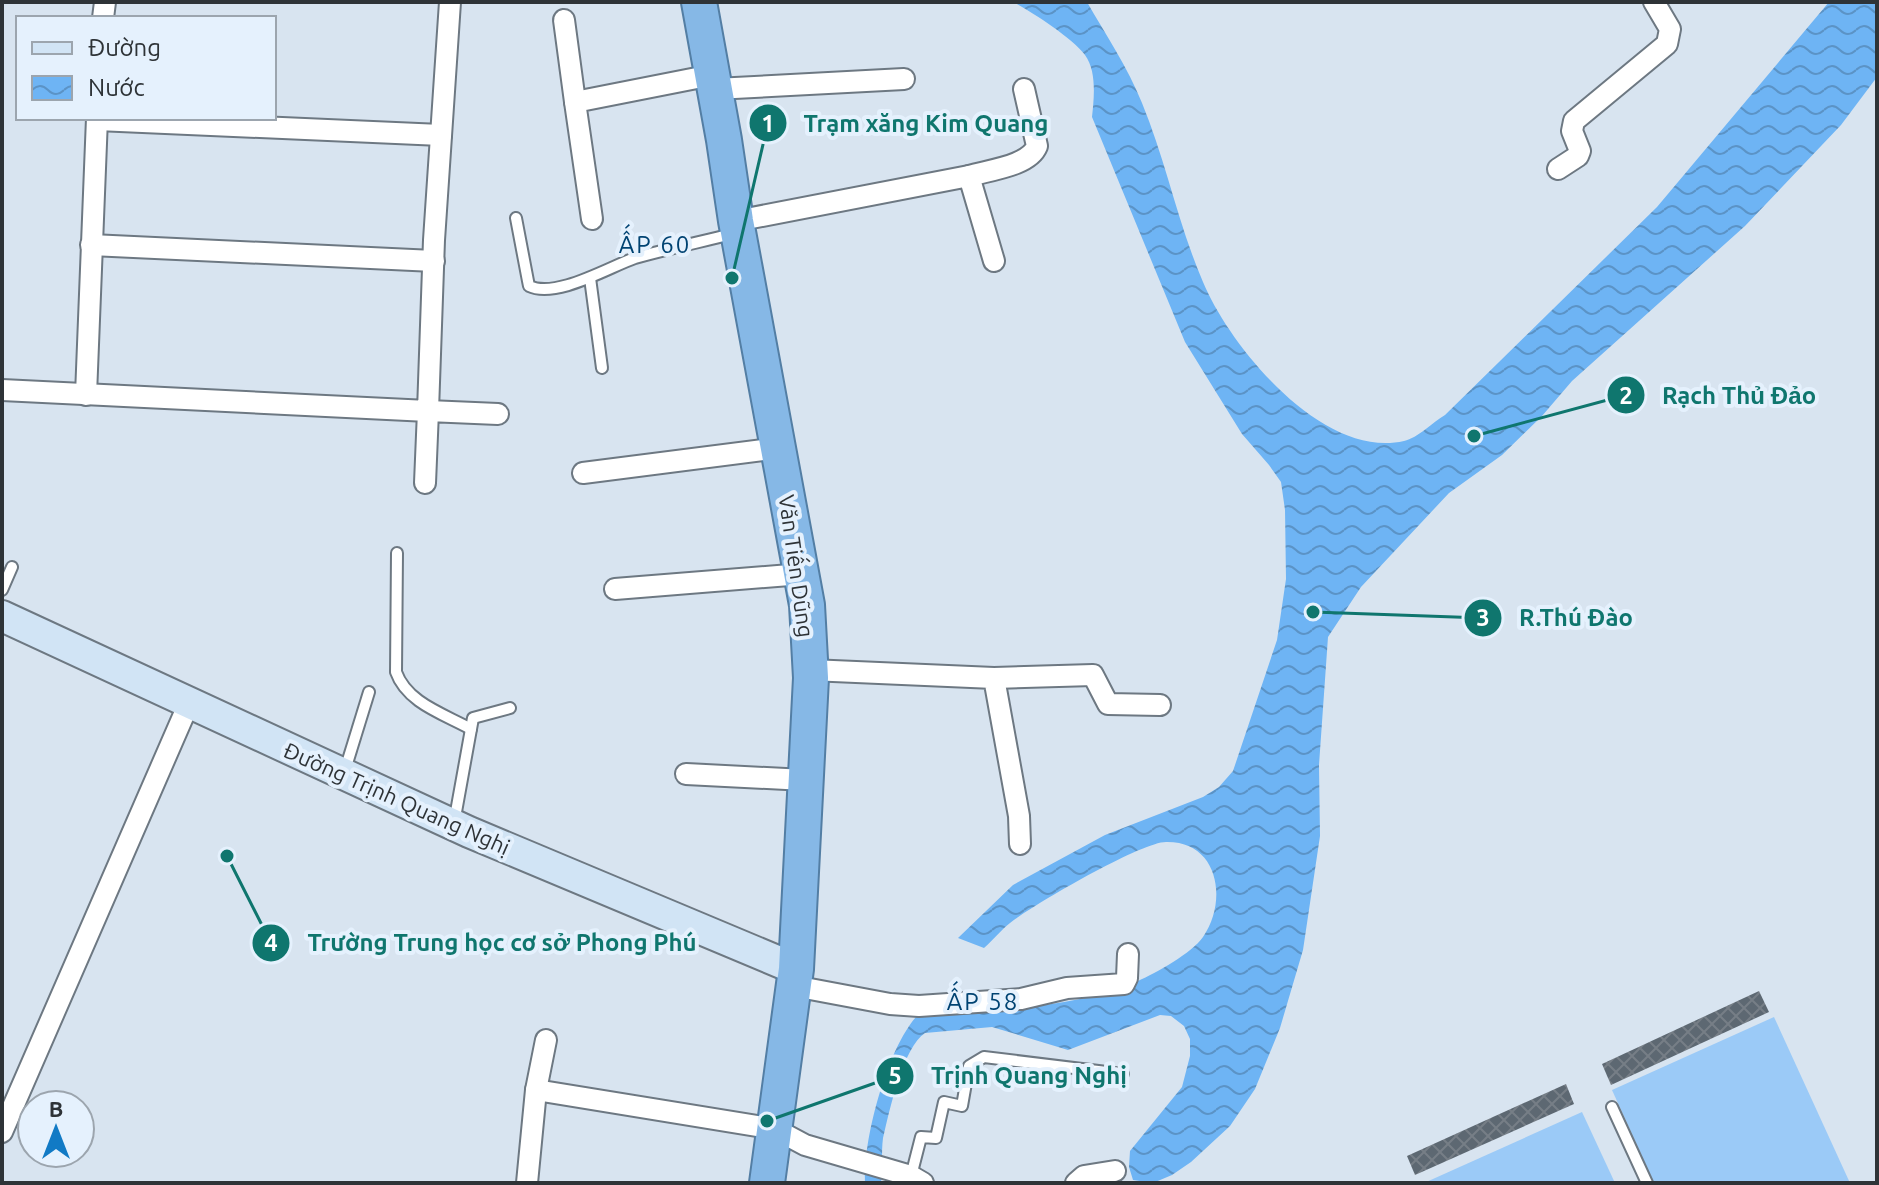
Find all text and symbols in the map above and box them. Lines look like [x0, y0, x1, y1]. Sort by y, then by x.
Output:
legend [16, 16, 276, 120]
text: Đường [88, 34, 161, 61]
text: Nước [88, 74, 145, 101]
callout: Trạm xăng Kim Quang [748, 99, 1065, 147]
text: 1 [761, 110, 775, 137]
text: Trạm xăng Kim Quang [804, 110, 1048, 137]
district label: ẤP 60 [619, 223, 691, 258]
callout: Rạch Thủ Đảo [1606, 371, 1832, 419]
text: 2 [1619, 382, 1633, 409]
text: Rạch Thủ Đảo [1662, 382, 1816, 409]
street label: Văn Tiến Dũng [775, 493, 822, 639]
callout: R.Thú Đào [1463, 594, 1649, 642]
text: 3 [1476, 604, 1490, 631]
text: R.Thú Đào [1519, 604, 1633, 631]
street label: Đường Trịnh Quang Nghị [280, 737, 514, 859]
callout: Trường Trung học cơ sở Phong Phú [251, 919, 712, 967]
text: 4 [264, 929, 278, 956]
text: Trường Trung học cơ sở Phong Phú [307, 929, 697, 956]
district label: ẤP 58 [947, 980, 1019, 1015]
callout: Trịnh Quang Nghị [875, 1052, 1143, 1100]
text: 5 [888, 1062, 902, 1089]
text: Trịnh Quang Nghị [931, 1062, 1127, 1089]
north arrow [16, 1089, 96, 1169]
text: B [49, 1096, 63, 1121]

